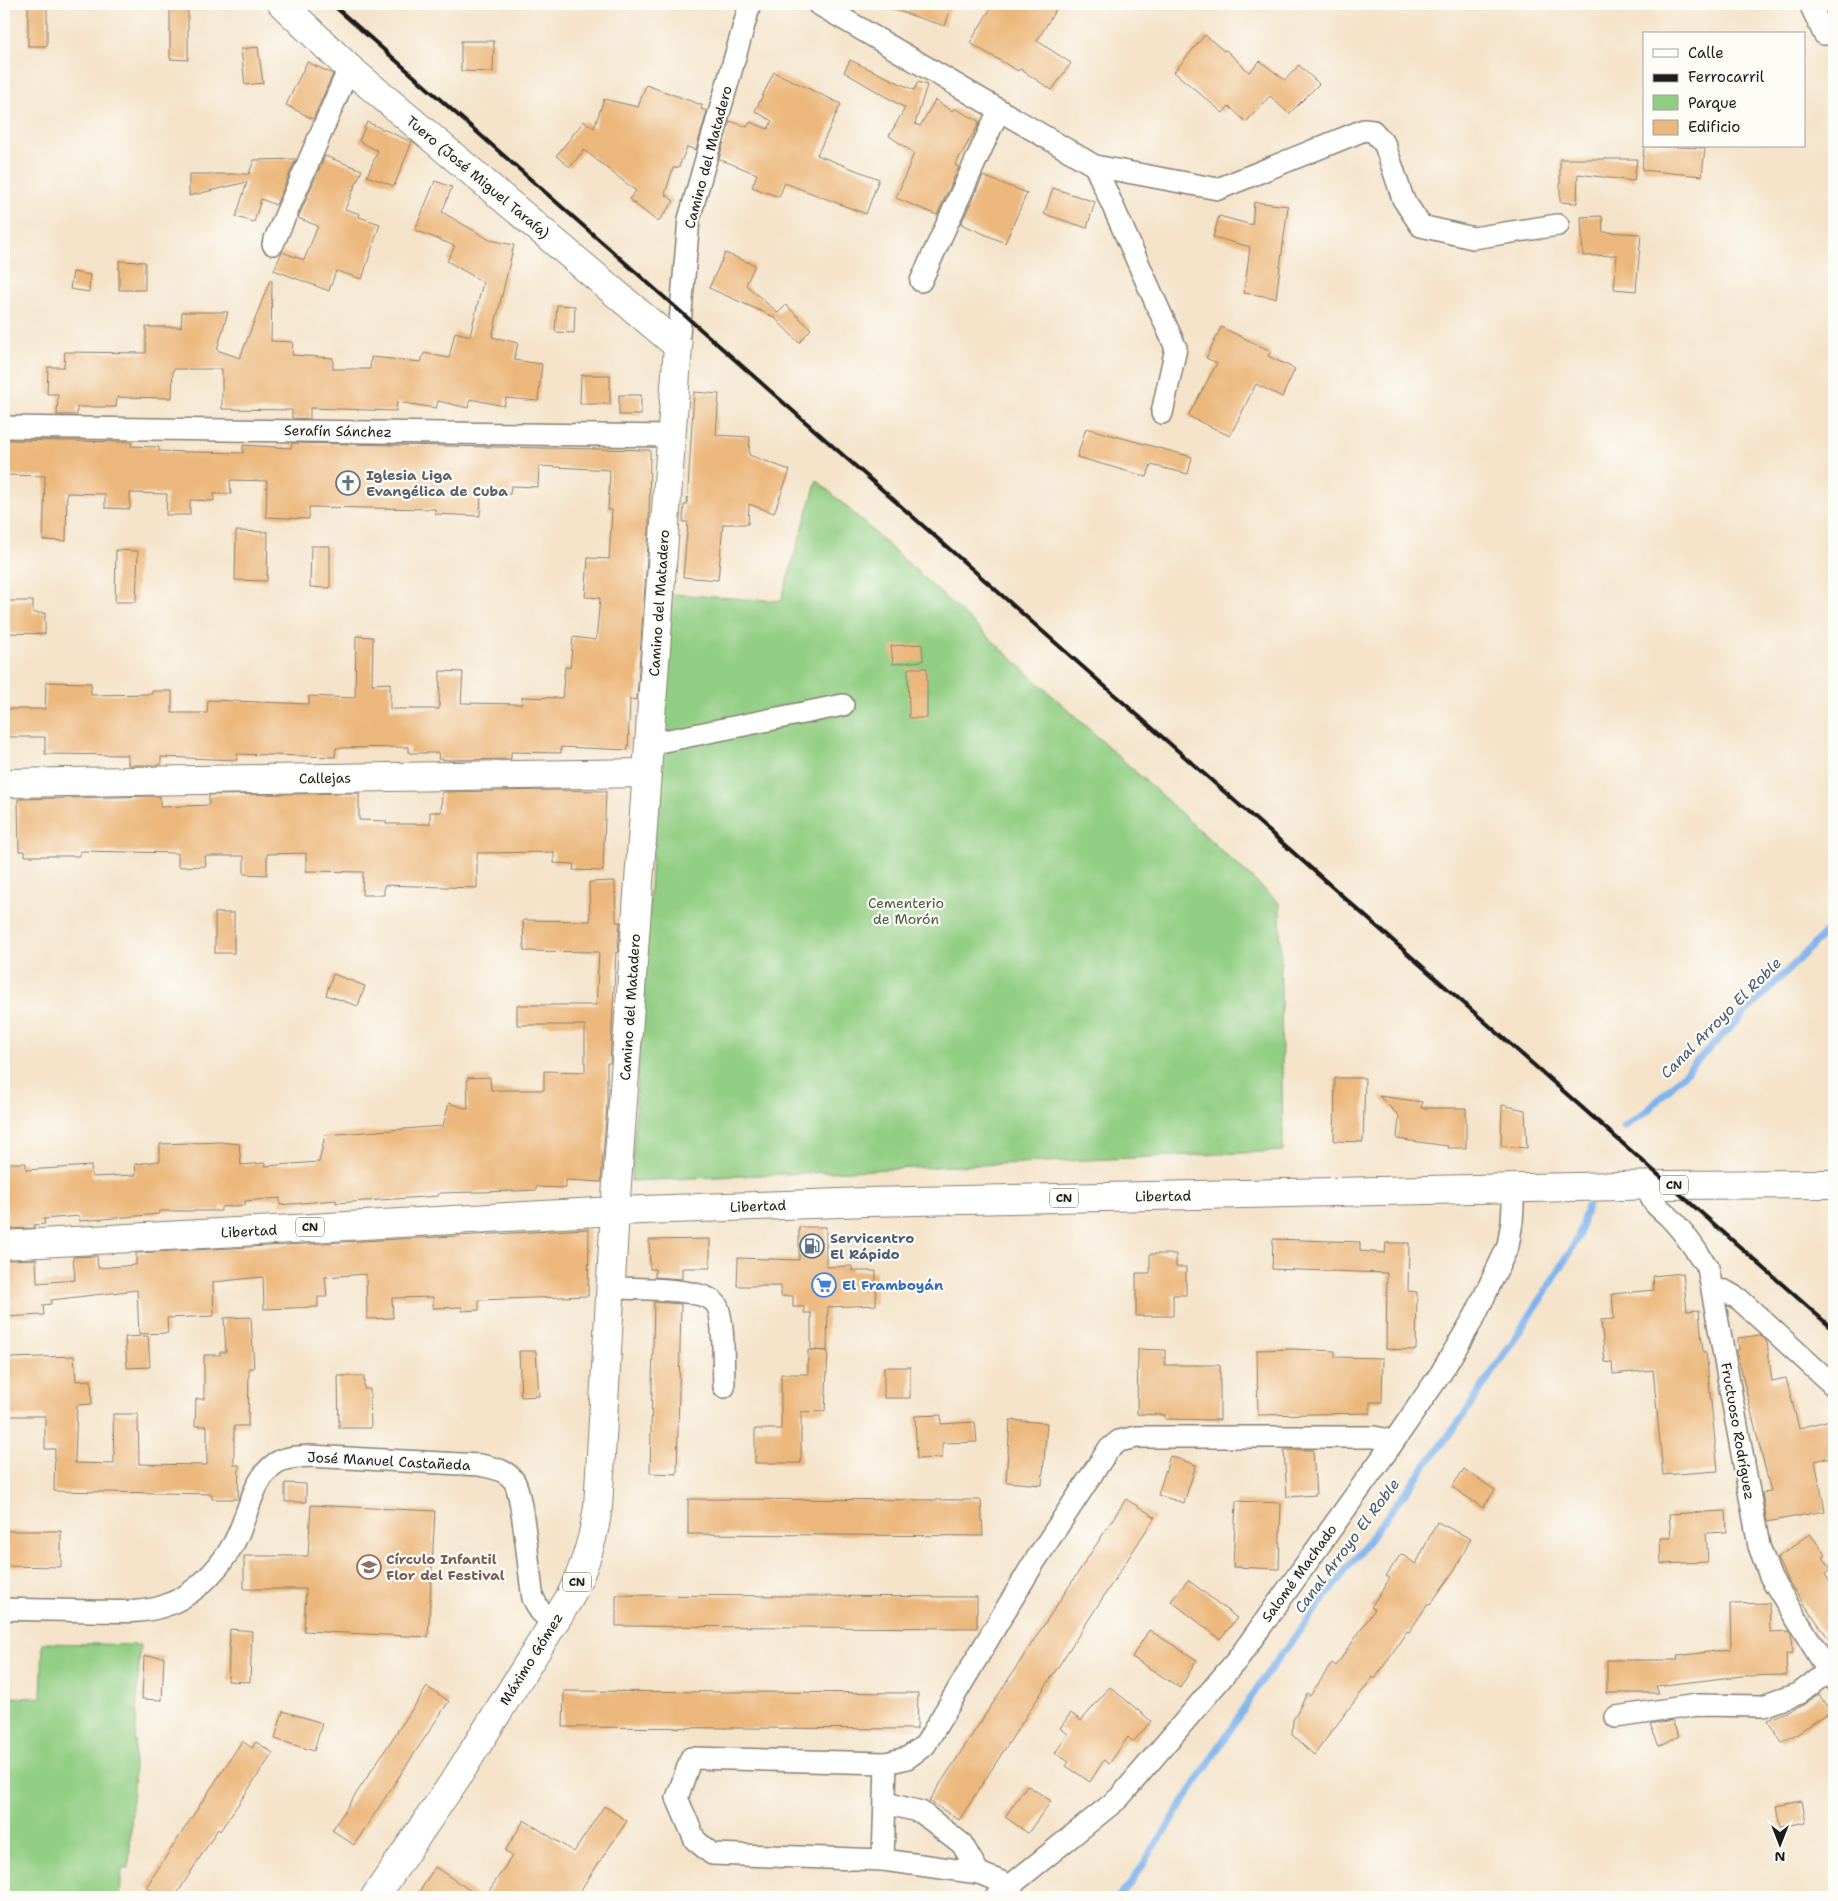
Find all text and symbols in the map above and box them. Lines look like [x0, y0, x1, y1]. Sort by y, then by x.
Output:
legend [1643, 32, 1806, 148]
text: Calle [1688, 43, 1724, 63]
text: Ferrocarril [1688, 67, 1765, 87]
street label: Camino del Matadero [680, 84, 736, 230]
text: Parque [1688, 93, 1737, 113]
street label: Tuero (José Miguel Tarafa) [403, 112, 553, 242]
text: Edificio [1688, 117, 1740, 137]
street label: Serafín Sánchez [284, 421, 392, 441]
place label: Iglesia Liga Evangélica de Cuba [366, 466, 508, 500]
church icon: Iglesia Liga Evangélica de Cuba [335, 470, 361, 496]
street label: Camino del Matadero [645, 529, 673, 677]
street label: Callejas [299, 769, 351, 787]
park label: Cementerio de Morón [868, 894, 944, 928]
street label: Camino del Matadero [616, 933, 644, 1081]
water label: Canal Arroyo El Roble [1656, 953, 1786, 1083]
road number: CN [1660, 1176, 1688, 1194]
street label: Libertad [1135, 1187, 1191, 1205]
road number: CN [1050, 1188, 1078, 1208]
street label: Libertad [729, 1196, 787, 1216]
road number: CN [296, 1218, 324, 1236]
street label: Libertad [220, 1221, 278, 1241]
place label: Servicentro El Rápido [830, 1229, 914, 1263]
fuel station icon: Servicentro El Rápido [799, 1233, 825, 1259]
supermarket icon: El Framboyán [811, 1272, 837, 1298]
place label: El Framboyán [842, 1276, 943, 1294]
street label: Fructuoso Rodríguez [1717, 1361, 1759, 1501]
street label: José Manuel Castañeda [307, 1448, 471, 1474]
water label: Canal Arroyo El Roble [1290, 1475, 1404, 1617]
street label: Salomé Machado [1257, 1521, 1341, 1625]
place label: Círculo Infantil Flor del Festival [386, 1550, 505, 1584]
school or university icon: Círculo Infantil Flor del Festival [356, 1554, 382, 1580]
road number: CN [563, 1572, 591, 1591]
street label: Máximo Gómez [495, 1609, 567, 1709]
north arrow [1756, 1818, 1806, 1868]
text: N [1774, 1848, 1786, 1866]

